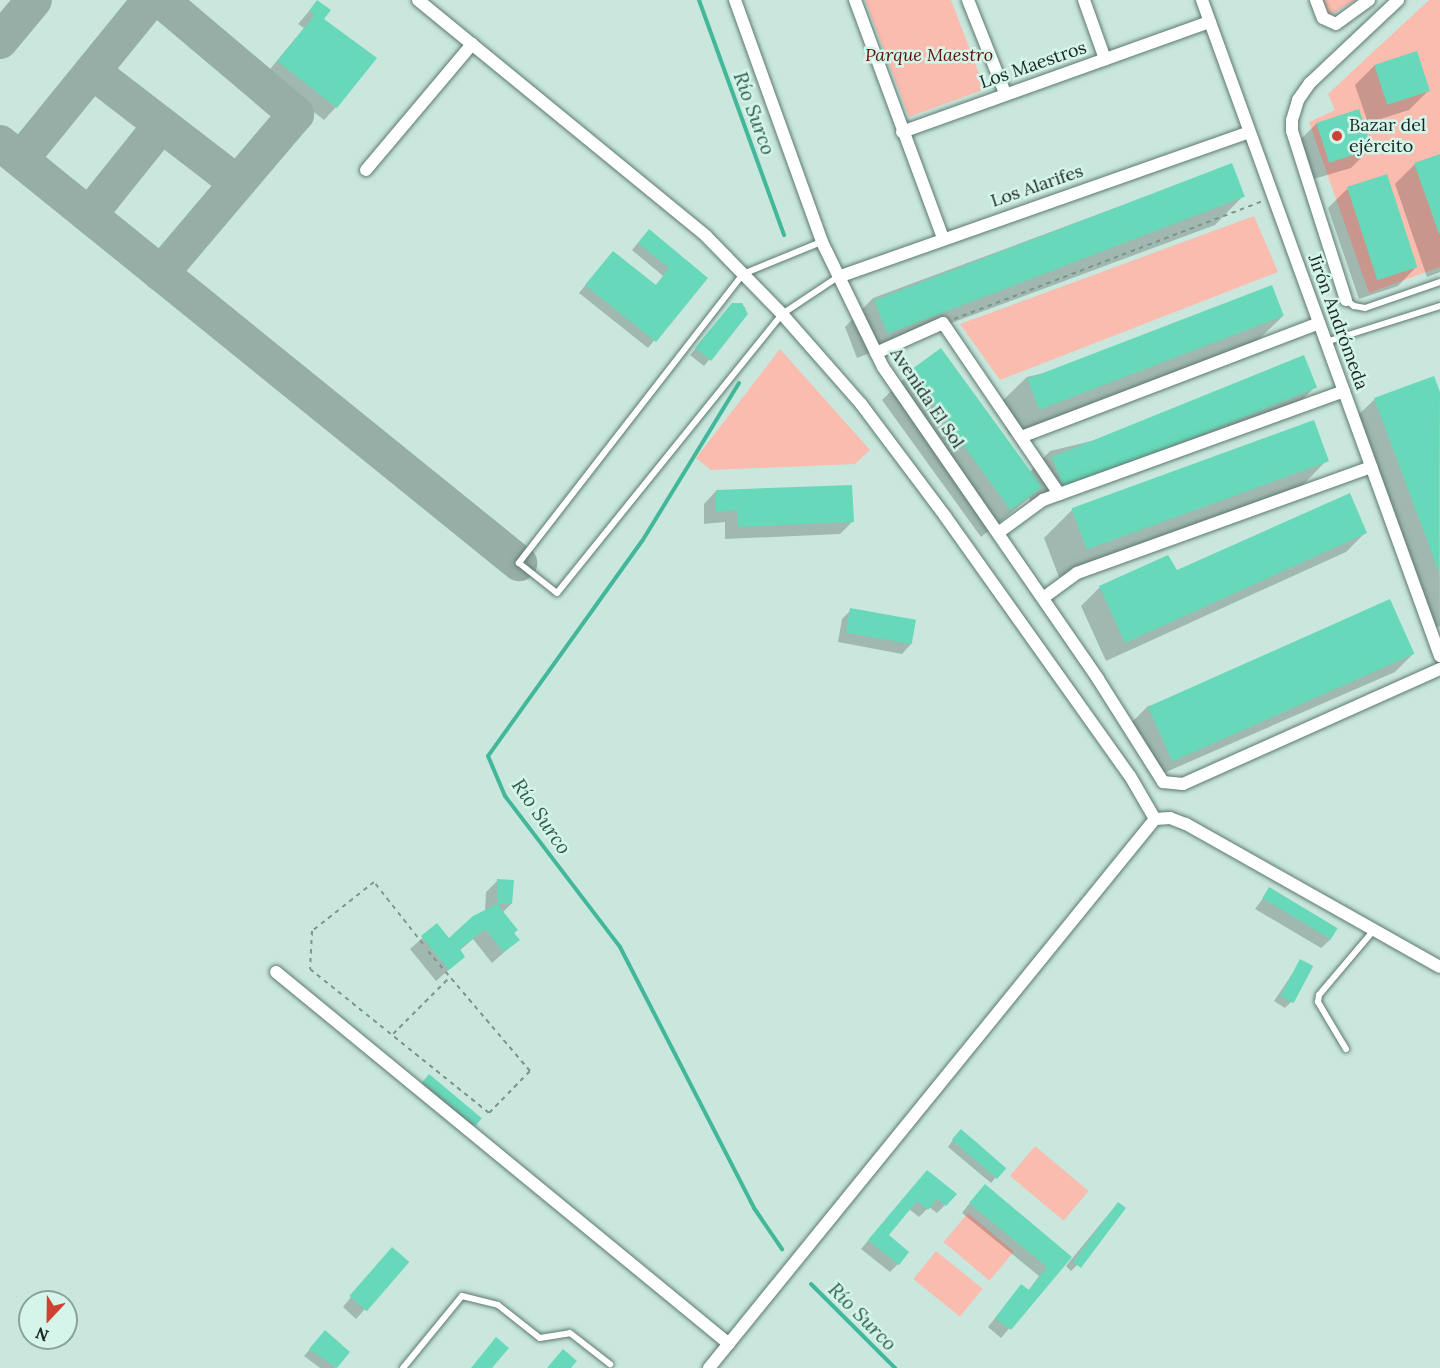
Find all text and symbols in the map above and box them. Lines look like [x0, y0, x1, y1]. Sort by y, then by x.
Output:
street label: Los Maestros [977, 37, 1089, 93]
park label: Parque Maestro [865, 44, 993, 66]
water label: Río Surco [729, 68, 781, 158]
place label: Bazar del ejército [1349, 115, 1426, 158]
marker: Bazar del ejército [1330, 129, 1344, 143]
street label: Los Alarifes [988, 160, 1086, 212]
street label: Jirón Andrómeda [1303, 251, 1373, 393]
street label: Avenida El Sol [885, 344, 969, 452]
water label: Río Surco [507, 774, 577, 858]
water label: Río Surco [824, 1277, 902, 1355]
north arrow [18, 1290, 78, 1350]
text: N [33, 1323, 51, 1346]

